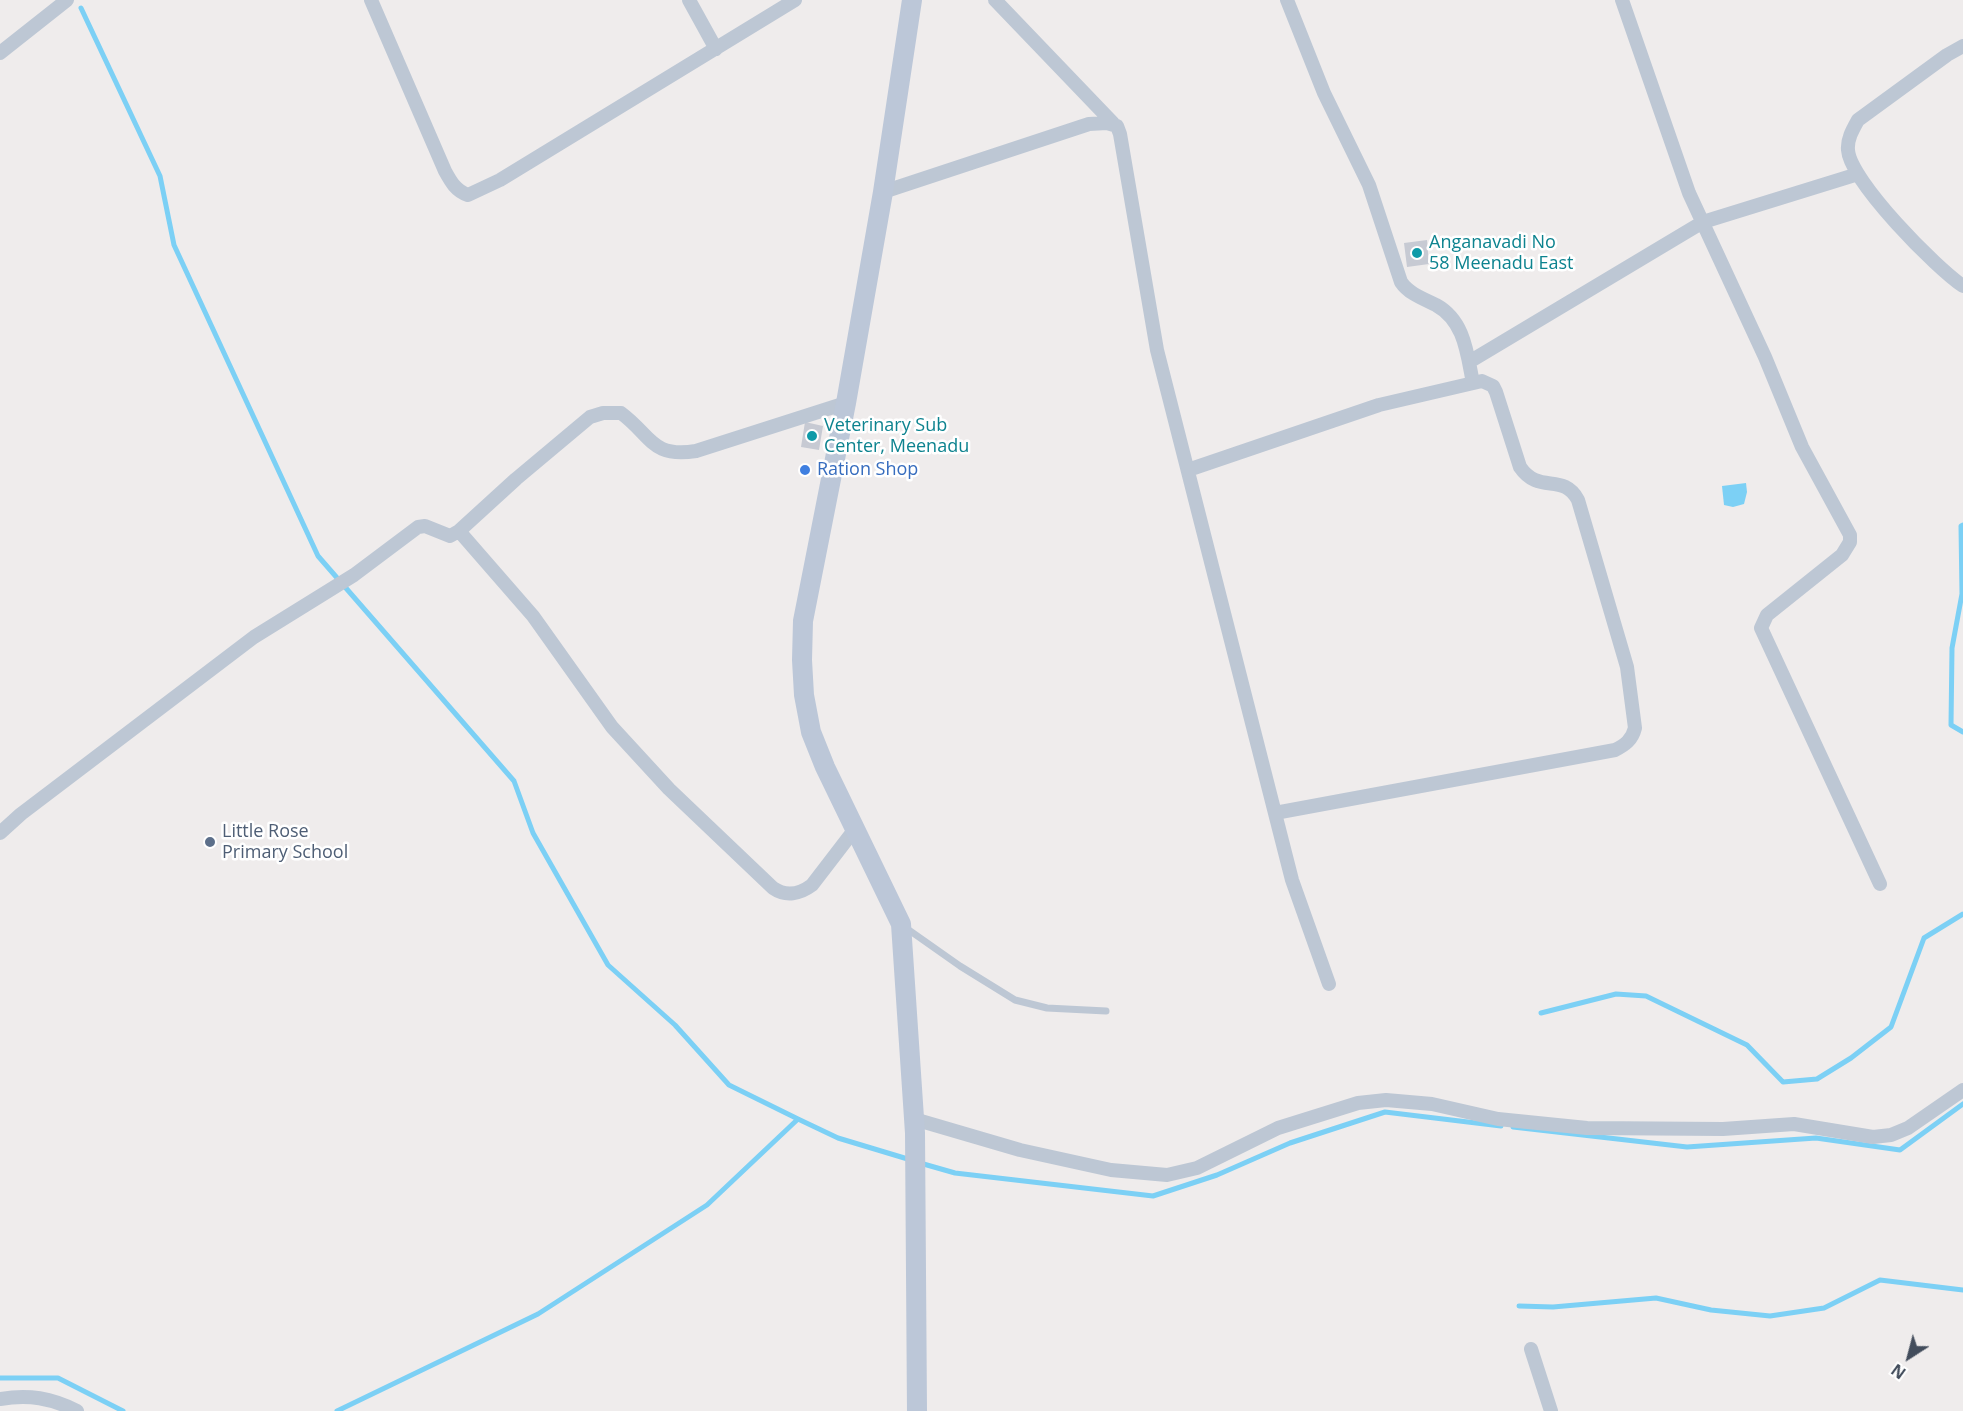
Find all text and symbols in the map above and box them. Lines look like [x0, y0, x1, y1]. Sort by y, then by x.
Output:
place label: Anganavadi No 58 Meenadu East [1429, 232, 1573, 274]
marker: Anganavadi No 58 Meenadu East [1410, 246, 1424, 260]
place label: Veterinary Sub Center, Meenadu [824, 415, 969, 458]
marker: Veterinary Sub Center, Meenadu [805, 429, 819, 443]
place label: Ration Shop [817, 459, 918, 481]
marker: Ration Shop [798, 463, 812, 477]
place label: Little Rose Primary School [222, 821, 348, 864]
marker: Little Rose Primary School [203, 835, 217, 849]
north arrow [1879, 1327, 1939, 1387]
text: N [1887, 1359, 1910, 1384]

